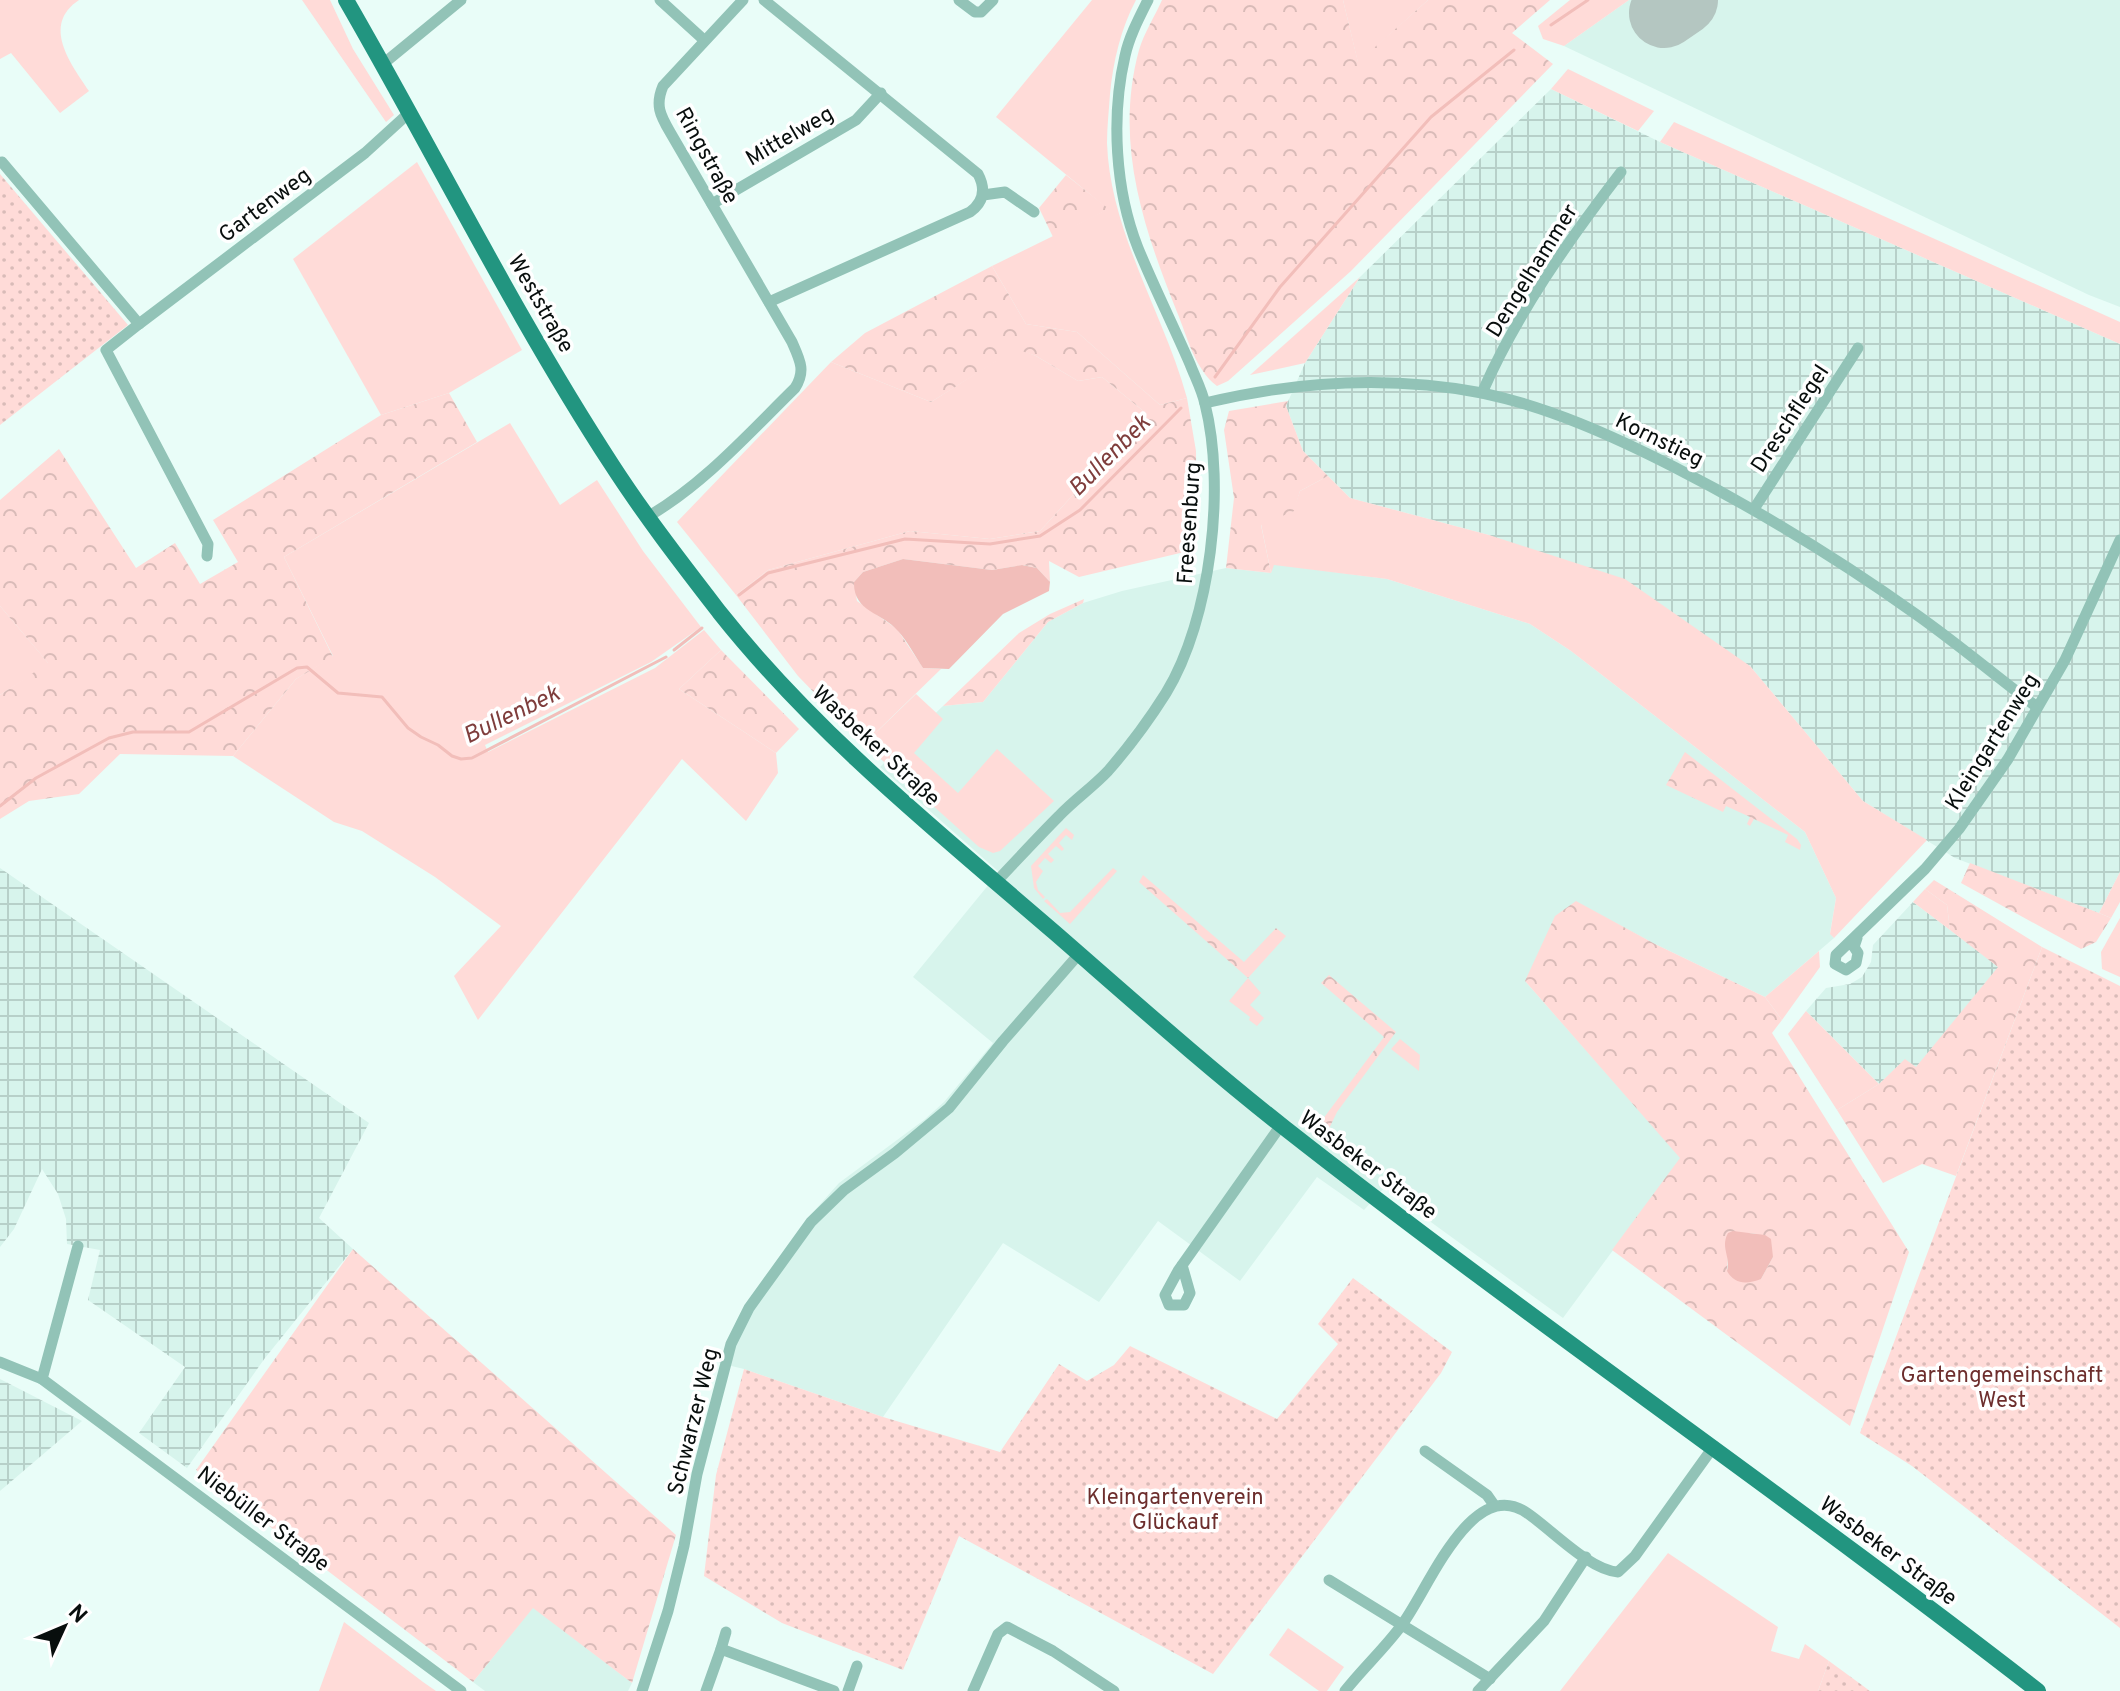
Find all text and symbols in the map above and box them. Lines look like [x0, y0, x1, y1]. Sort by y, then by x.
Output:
street label: Mittelweg [741, 101, 839, 173]
street label: Ringstraße [668, 103, 743, 209]
street label: Gartenweg [214, 163, 317, 249]
street label: Dengelhammer [1481, 199, 1585, 343]
street label: Weststraße [501, 250, 579, 358]
street label: Dreschflegel [1746, 360, 1836, 478]
street label: Kornstieg [1610, 408, 1708, 474]
water label: Bullenbek [1063, 409, 1158, 504]
street label: Freesenburg [1173, 461, 1208, 585]
street label: Kleingartenweg [1940, 669, 2046, 816]
water label: Bullenbek [459, 679, 566, 752]
street label: Wasbeker Straße [806, 681, 945, 813]
street label: Wasbeker Straße [1293, 1105, 1442, 1227]
street label: Schwarzer Weg [663, 1345, 726, 1498]
park label: Gartengemeinschaft West [1901, 1363, 2103, 1415]
street label: Niebüller Straße [191, 1461, 334, 1579]
park label: Kleingartenverein Glückauf [1086, 1485, 1264, 1537]
street label: Wasbeker Straße [1813, 1491, 1962, 1613]
north arrow [24, 1587, 104, 1667]
text: N [61, 1600, 92, 1630]

